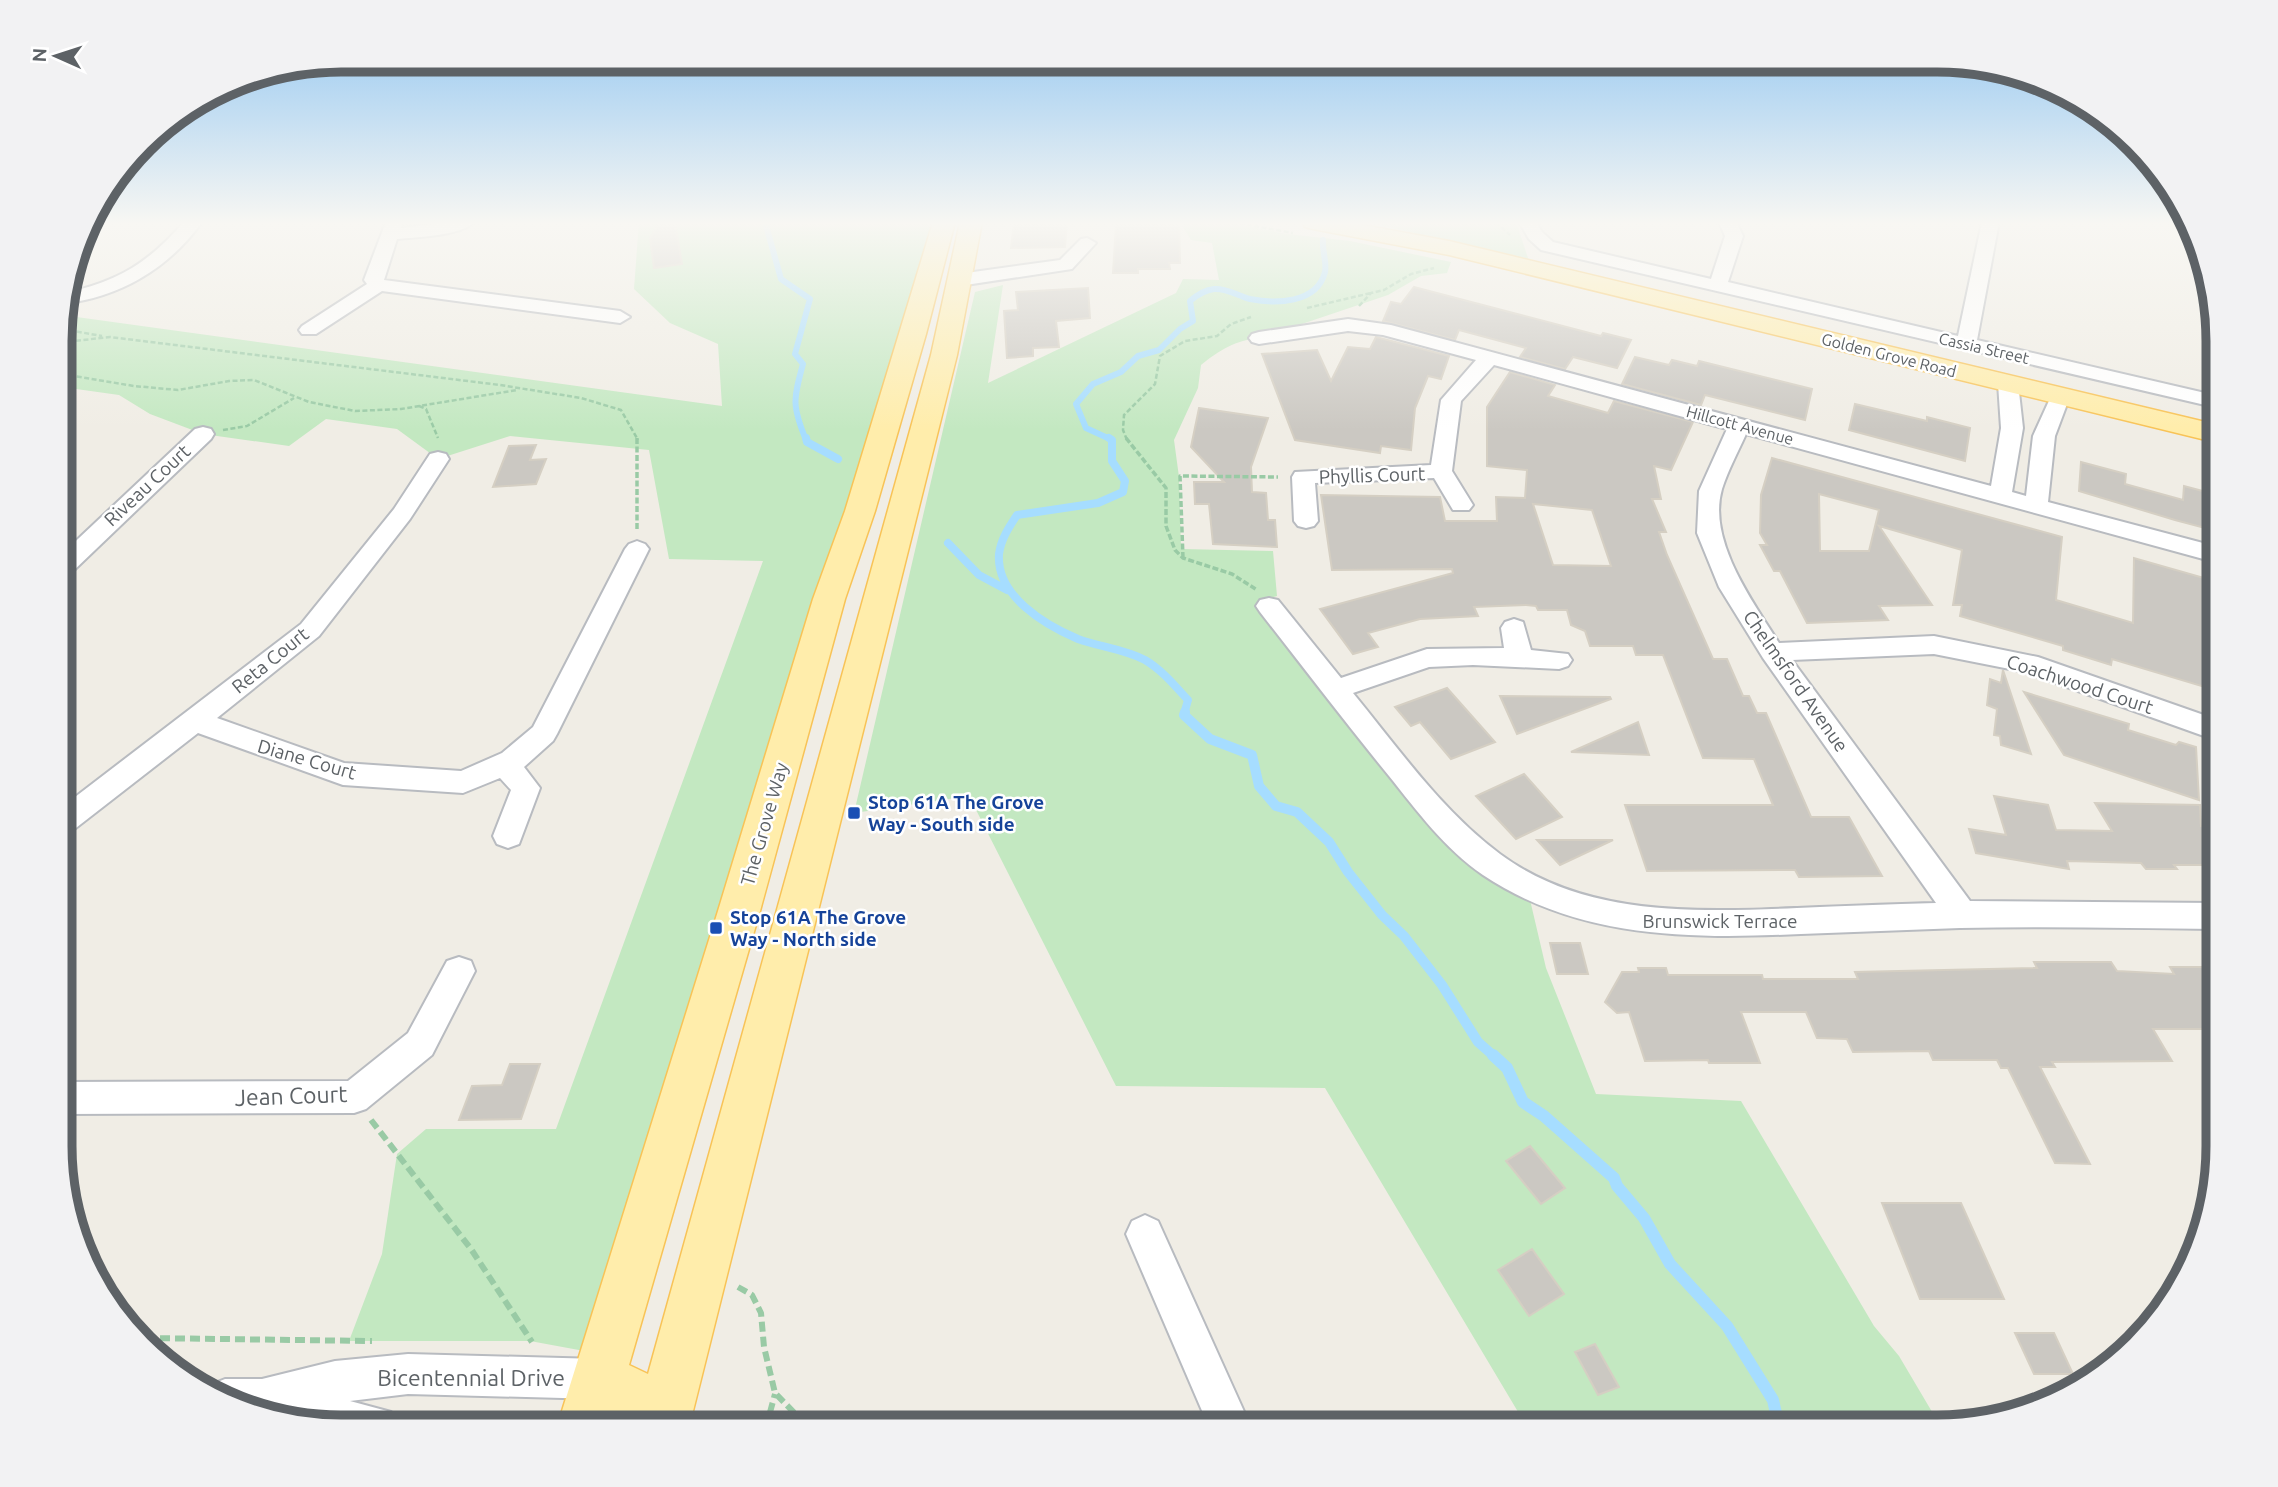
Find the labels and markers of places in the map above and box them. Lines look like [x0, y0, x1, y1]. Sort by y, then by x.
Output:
place label: Stop 61A The Grove Way - South side [868, 791, 1044, 835]
marker: Stop 61A The Grove Way - South side [846, 805, 862, 821]
place label: Stop 61A The Grove Way - North side [730, 906, 906, 950]
marker: Stop 61A The Grove Way - North side [708, 920, 724, 936]

